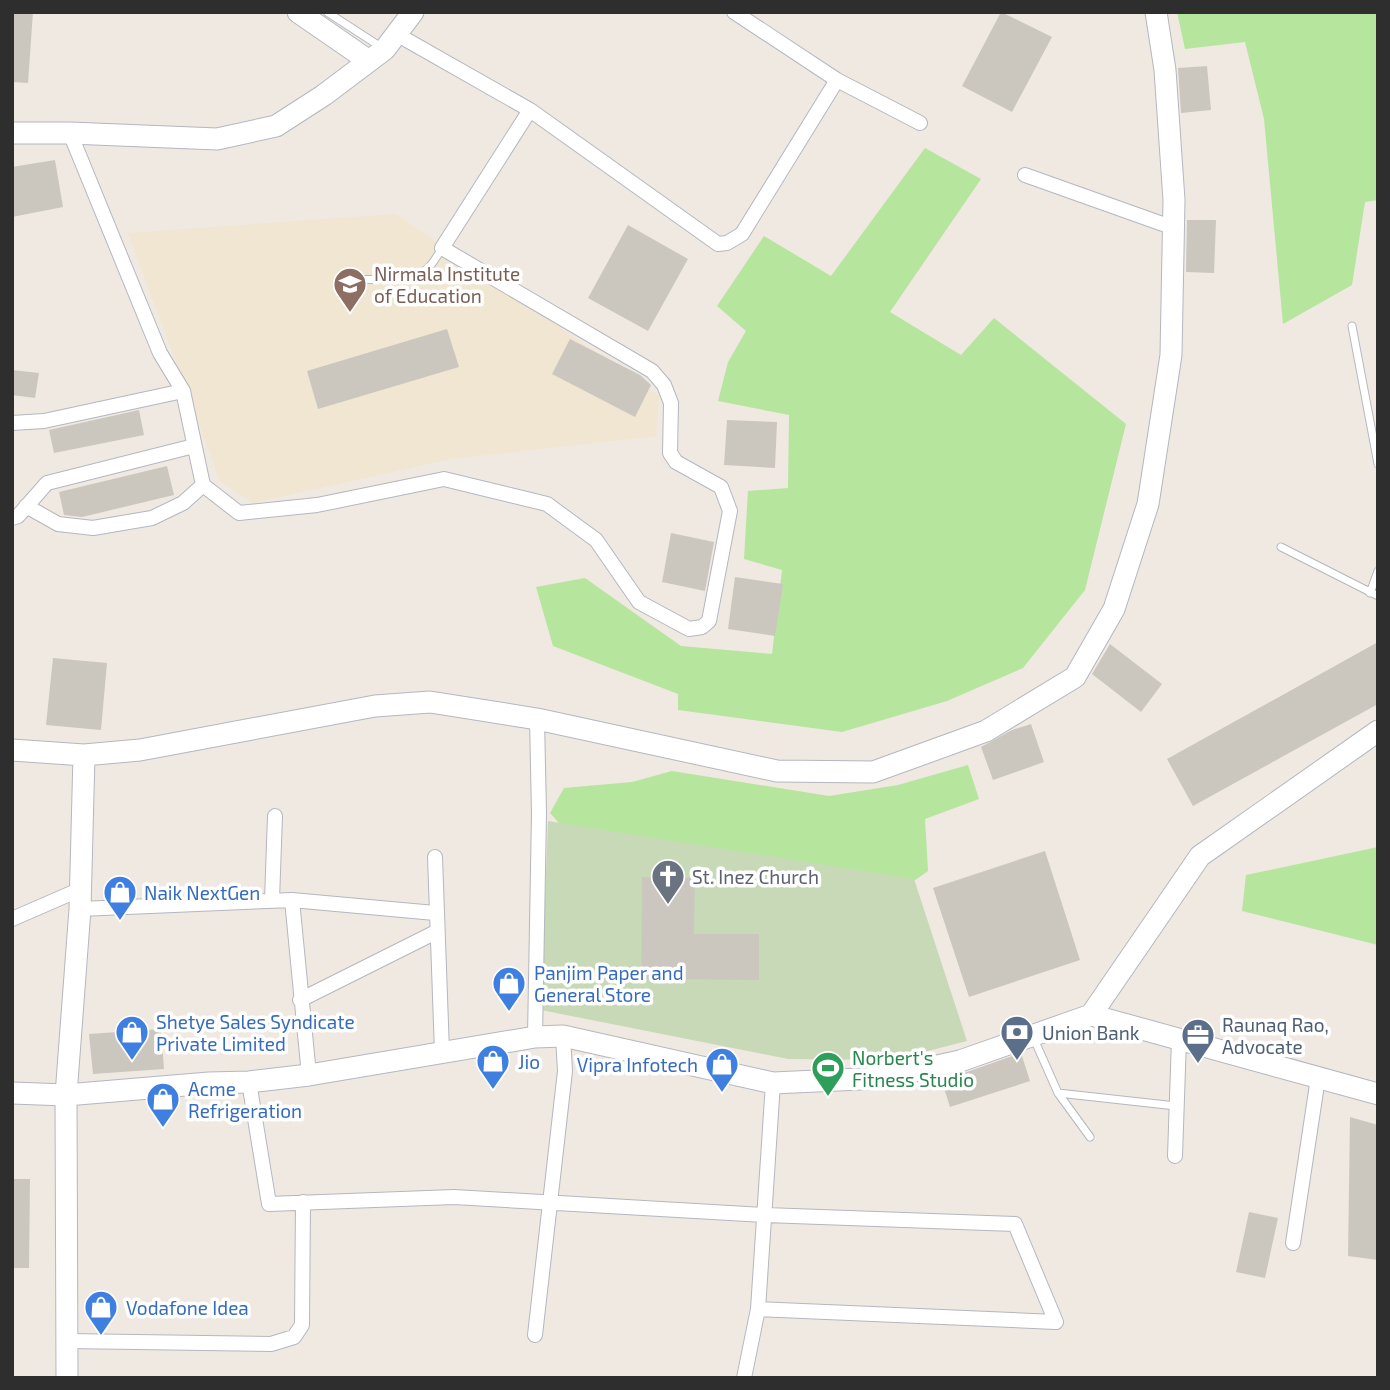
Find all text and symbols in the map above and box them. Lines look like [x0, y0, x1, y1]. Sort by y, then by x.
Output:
place label: Nirmala Institute of Education [374, 262, 520, 307]
school or university icon: Nirmala Institute of Education [331, 265, 369, 314]
church icon: St. Inez Church [649, 857, 687, 906]
place label: St. Inez Church [692, 865, 819, 888]
shop icon: Naik NextGen [101, 873, 139, 922]
place label: Naik NextGen [144, 881, 260, 904]
place label: Panjim Paper and General Store [534, 961, 684, 1006]
shop icon: Panjim Paper and General Store [490, 964, 528, 1013]
place label: Shetye Sales Syndicate Private Limited [156, 1010, 355, 1055]
shop icon: Shetye Sales Syndicate Private Limited [113, 1013, 151, 1062]
bank icon: Union Bank [998, 1013, 1036, 1062]
place label: Raunaq Rao, Advocate [1222, 1013, 1329, 1058]
office icon: Raunaq Rao, Advocate [1179, 1016, 1217, 1065]
place label: Union Bank [1042, 1021, 1140, 1044]
shop icon: Jio [474, 1042, 512, 1091]
shop icon: Vipra Infotech [703, 1045, 741, 1094]
place label: Norbert's Fitness Studio [852, 1046, 974, 1091]
sports icon: Norbert's Fitness Studio [809, 1049, 847, 1098]
place label: Jio [518, 1050, 540, 1073]
place label: Vipra Infotech [577, 1053, 698, 1076]
place label: Acme Refrigeration [188, 1077, 302, 1122]
shop icon: Acme Refrigeration [144, 1080, 182, 1129]
shop icon: Vodafone Idea [82, 1288, 120, 1337]
place label: Vodafone Idea [126, 1296, 249, 1319]

